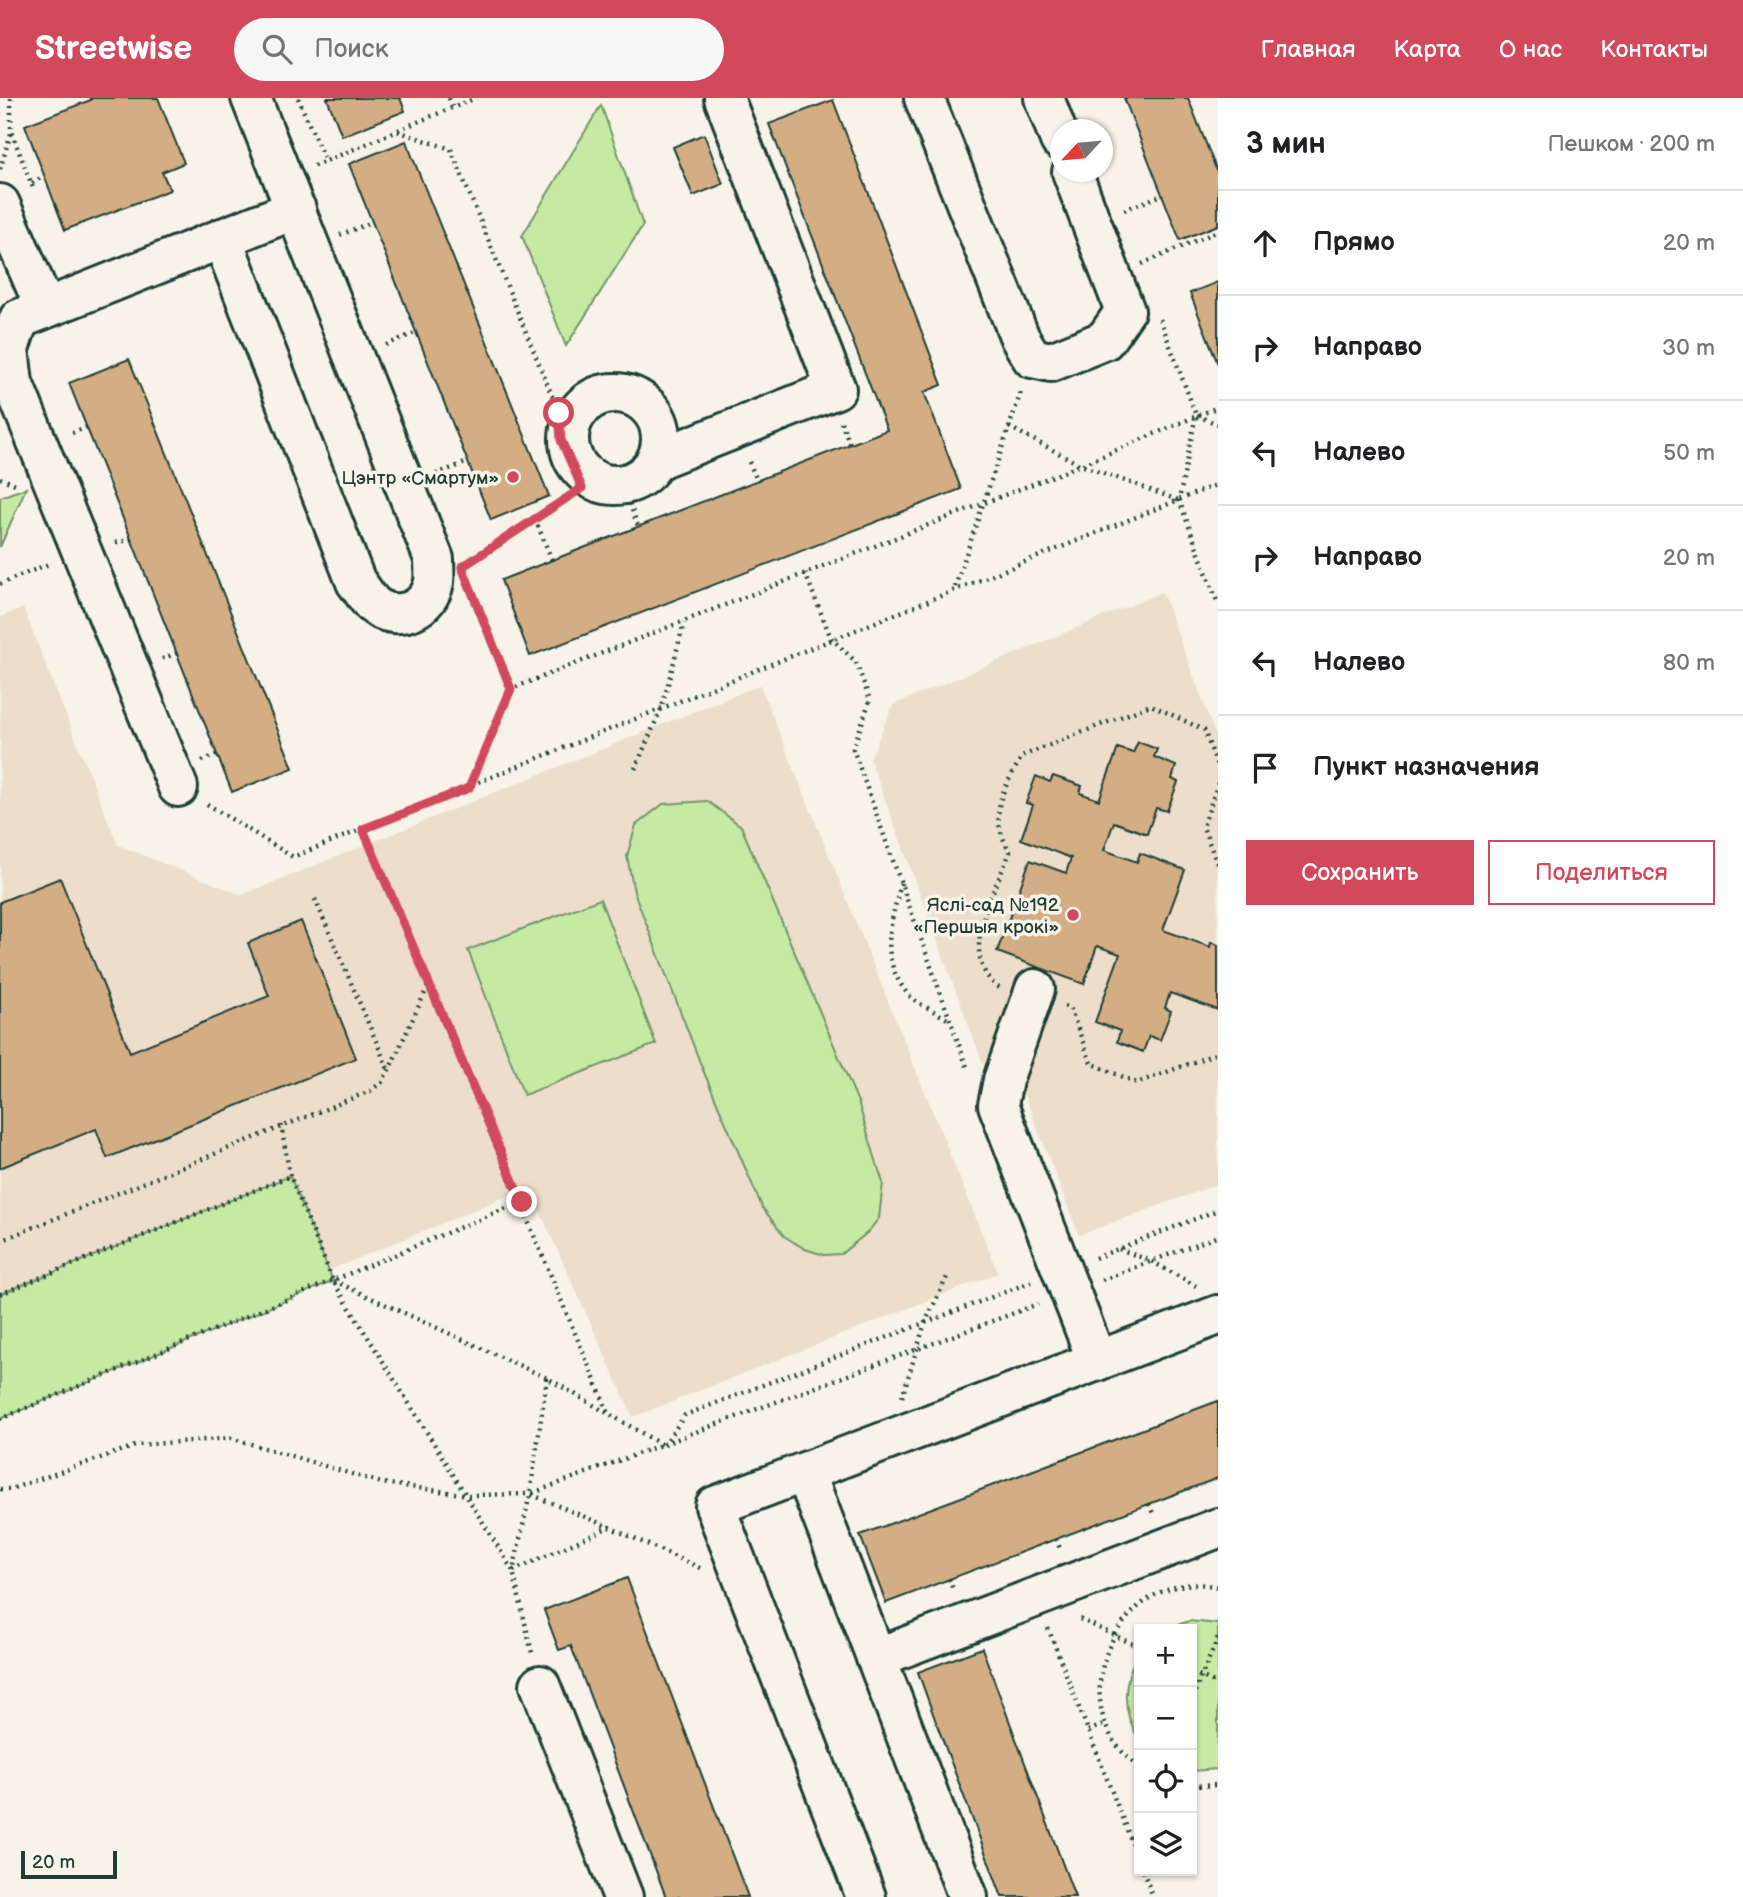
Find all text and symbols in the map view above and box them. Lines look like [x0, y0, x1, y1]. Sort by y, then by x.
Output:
search box [234, 18, 724, 81]
text: Streetwise [35, 29, 192, 69]
icon: search [258, 30, 296, 68]
text: Поиск [314, 34, 388, 65]
text: Главная [1261, 35, 1355, 64]
text: Карта [1393, 35, 1461, 64]
text: О нас [1499, 35, 1562, 64]
text: Контакты [1600, 35, 1708, 64]
north arrow [1050, 119, 1113, 182]
text: 3 мин [1246, 126, 1326, 162]
text: Пешком · 200 m [1547, 130, 1715, 158]
icon: ahead [1246, 224, 1284, 262]
text: Прямо [1313, 227, 1395, 258]
text: 20 m [1663, 229, 1715, 257]
icon: right [1246, 329, 1284, 367]
text: Направо [1313, 332, 1422, 363]
text: 30 m [1662, 334, 1715, 362]
route start [543, 397, 574, 428]
icon: left [1246, 434, 1284, 472]
text: Налево [1313, 437, 1405, 468]
text: 50 m [1663, 439, 1715, 467]
place label: Цэнтр «Смартум» [342, 467, 499, 490]
marker: Цэнтр «Смартум» [505, 469, 521, 485]
icon: right [1246, 539, 1284, 577]
text: Направо [1313, 542, 1422, 573]
text: 20 m [1663, 544, 1715, 572]
icon: left [1246, 644, 1284, 682]
text: Налево [1313, 647, 1405, 678]
text: 80 m [1663, 649, 1715, 677]
icon: arrive [1246, 749, 1284, 787]
text: Пункт назначения [1313, 752, 1539, 783]
button: Сохранить [1246, 840, 1474, 905]
button: Поделиться [1488, 840, 1715, 905]
place label: Яслі-сад №192 «Першыя крокі» [913, 894, 1060, 939]
marker: Яслі-сад №192 «Першыя крокі» [1065, 907, 1081, 923]
route end [506, 1186, 537, 1217]
map controls [1134, 1624, 1197, 1876]
button: + [1134, 1624, 1197, 1687]
button: − [1134, 1687, 1197, 1750]
button: locate [1134, 1750, 1197, 1813]
button: layers [1134, 1813, 1197, 1876]
scale bar [21, 1848, 117, 1880]
text: 20 m [32, 1851, 75, 1874]

